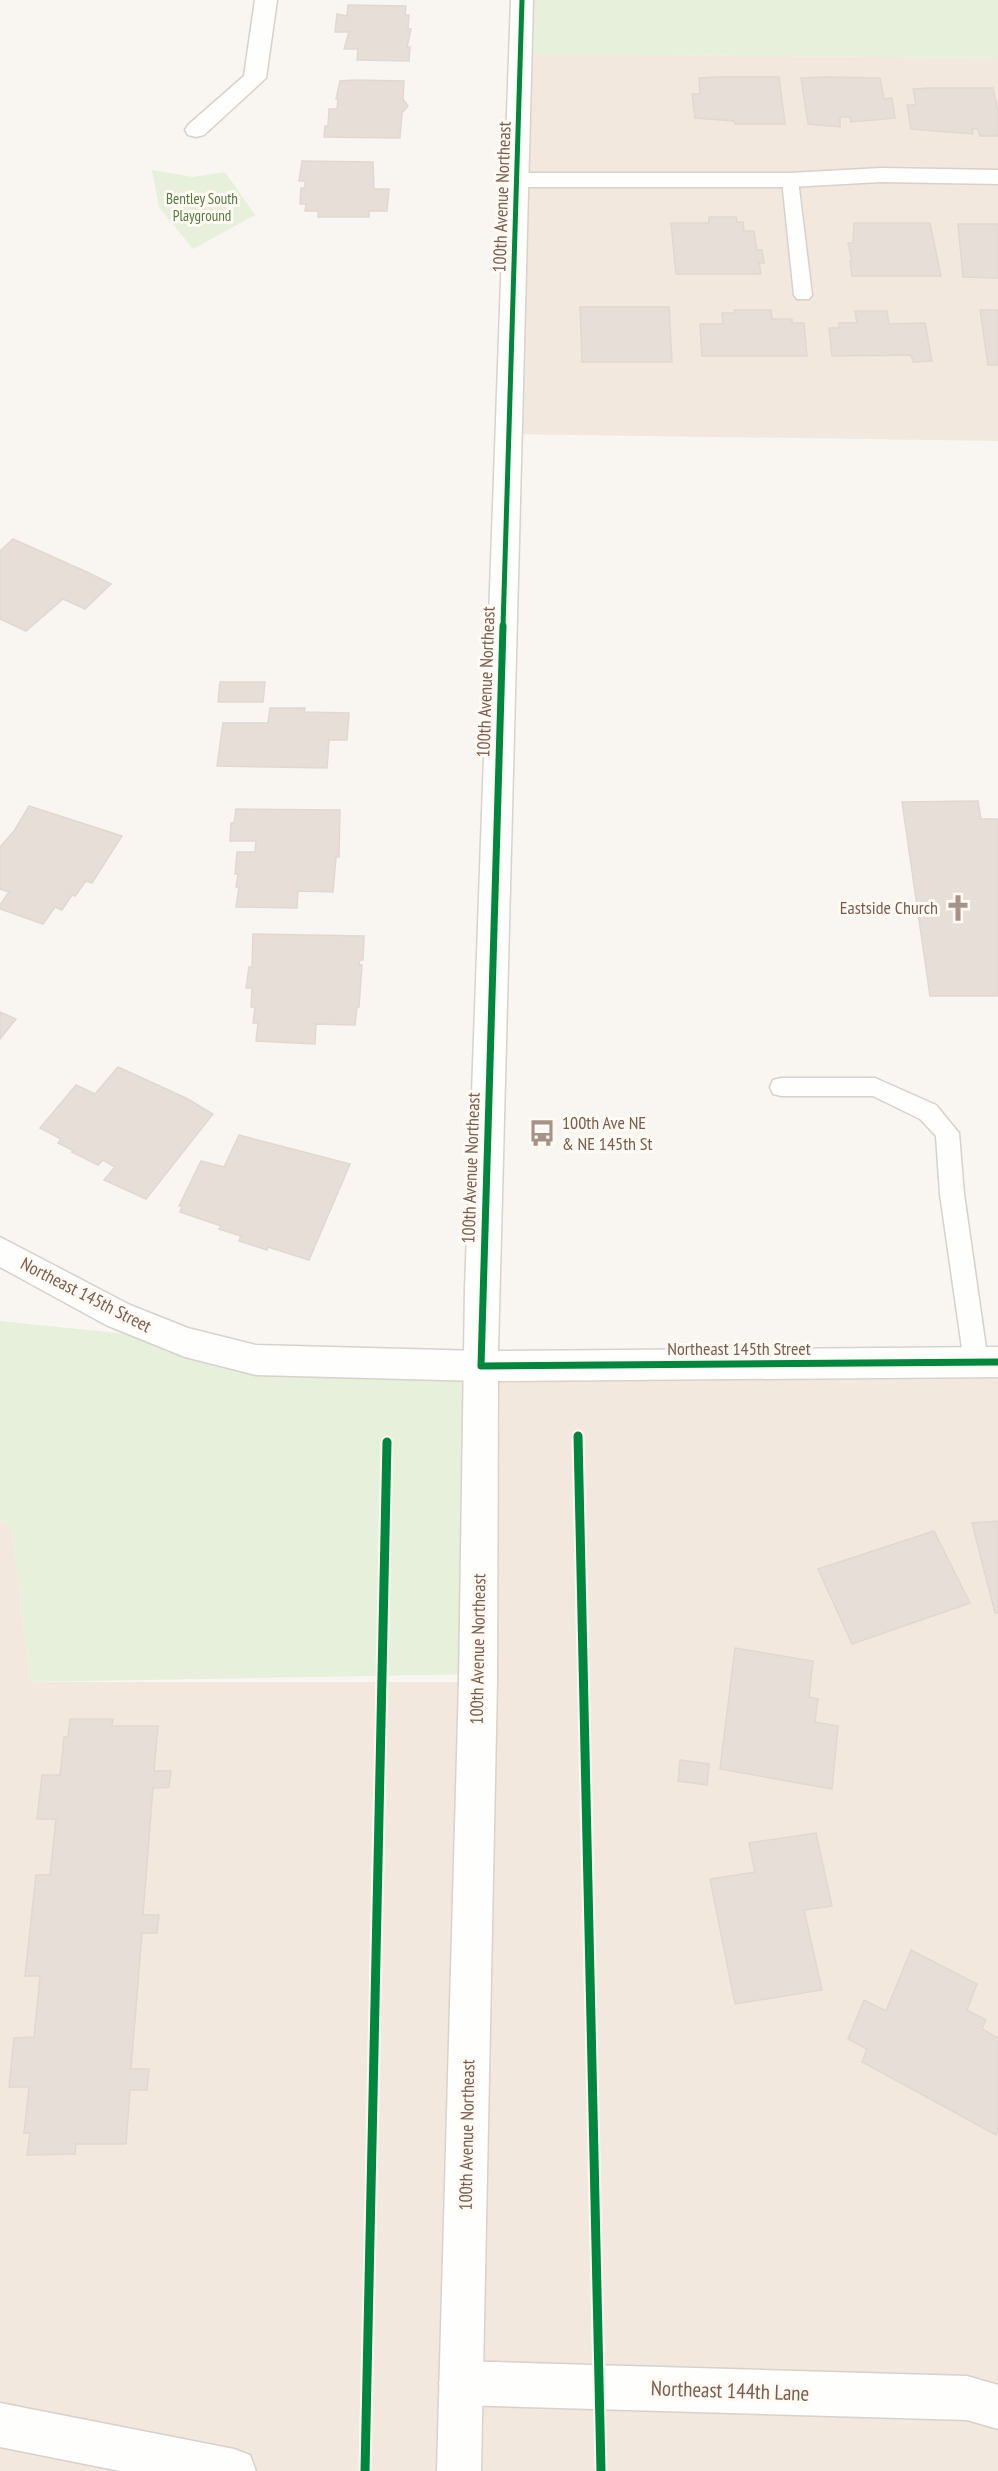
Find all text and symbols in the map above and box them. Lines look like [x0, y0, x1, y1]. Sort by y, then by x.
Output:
street label: 100th Avenue Northeast [487, 121, 516, 273]
park label: Bentley South Playground [166, 189, 238, 225]
street label: 100th Avenue Northeast [471, 606, 500, 758]
church icon: Eastside Church [943, 893, 973, 923]
place label: Eastside Church [840, 896, 938, 919]
street label: 100th Avenue Northeast [456, 1092, 485, 1244]
place label: 100th Ave NE & NE 145th St [562, 1111, 653, 1155]
bus stop icon: 100th Ave NE & NE 145th St [527, 1118, 557, 1148]
street label: Northeast 145th Street [17, 1252, 155, 1337]
street label: Northeast 145th Street [667, 1337, 811, 1360]
street label: 100th Avenue Northeast [465, 1573, 490, 1725]
street label: 100th Avenue Northeast [454, 2059, 479, 2211]
street label: Northeast 144th Lane [650, 2374, 810, 2407]

